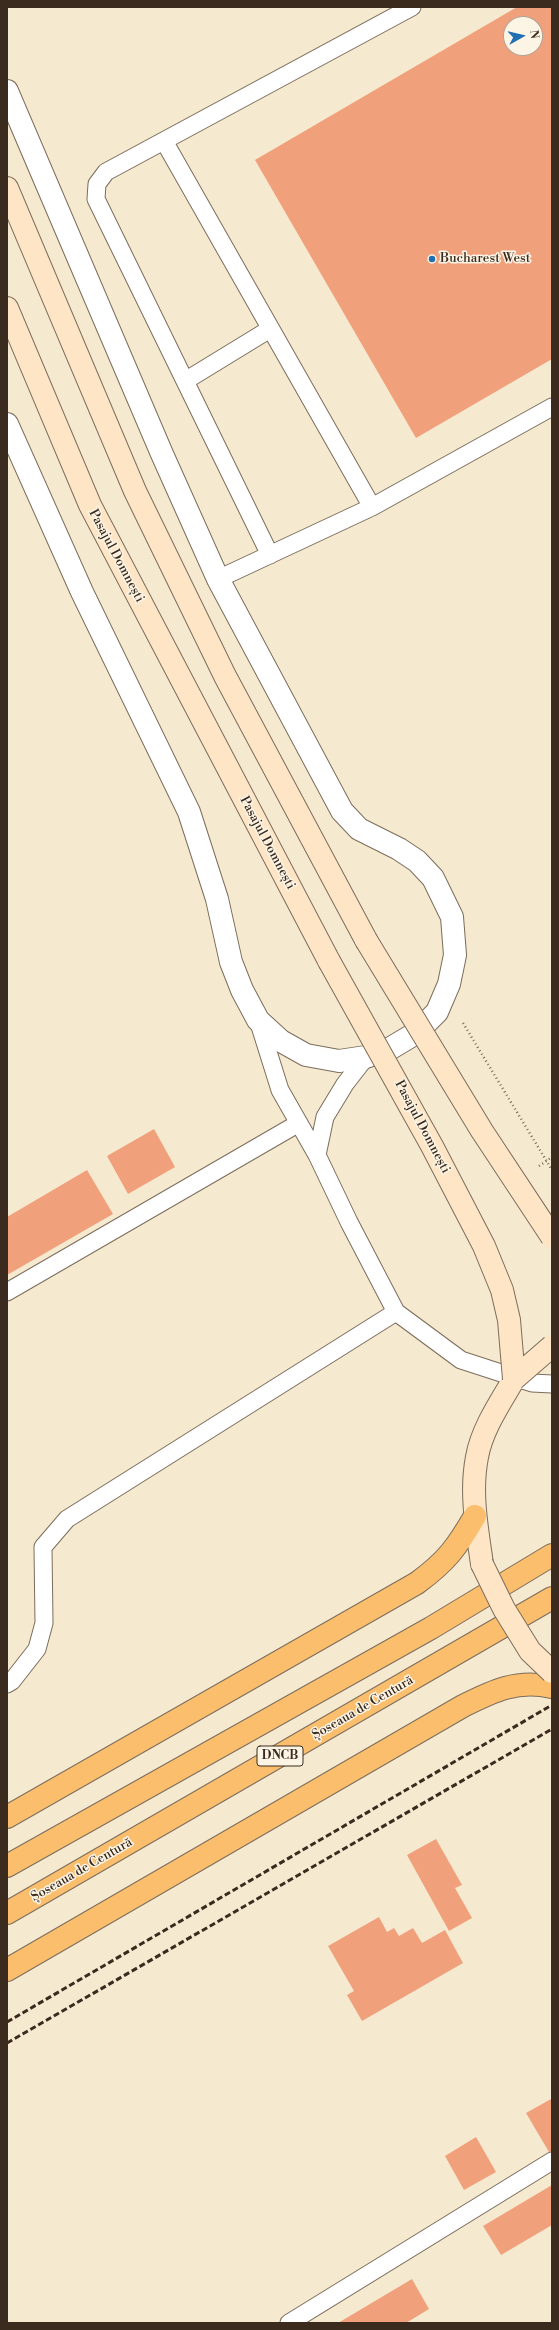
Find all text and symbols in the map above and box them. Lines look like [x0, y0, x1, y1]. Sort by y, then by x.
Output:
north arrow [503, 16, 543, 56]
text: N [526, 29, 541, 40]
place label: Bucharest West [440, 251, 530, 267]
marker: Bucharest West [427, 254, 437, 264]
street label: Pasajul Domnești [85, 507, 147, 605]
street label: Pasajul Domnești [236, 794, 298, 892]
street label: Pasajul Domnești [391, 1078, 453, 1176]
street label: Șoseaua de Centură [310, 1673, 416, 1743]
road number: DNCB [257, 1746, 303, 1766]
street label: Șoseaua de Centură [29, 1835, 135, 1905]

